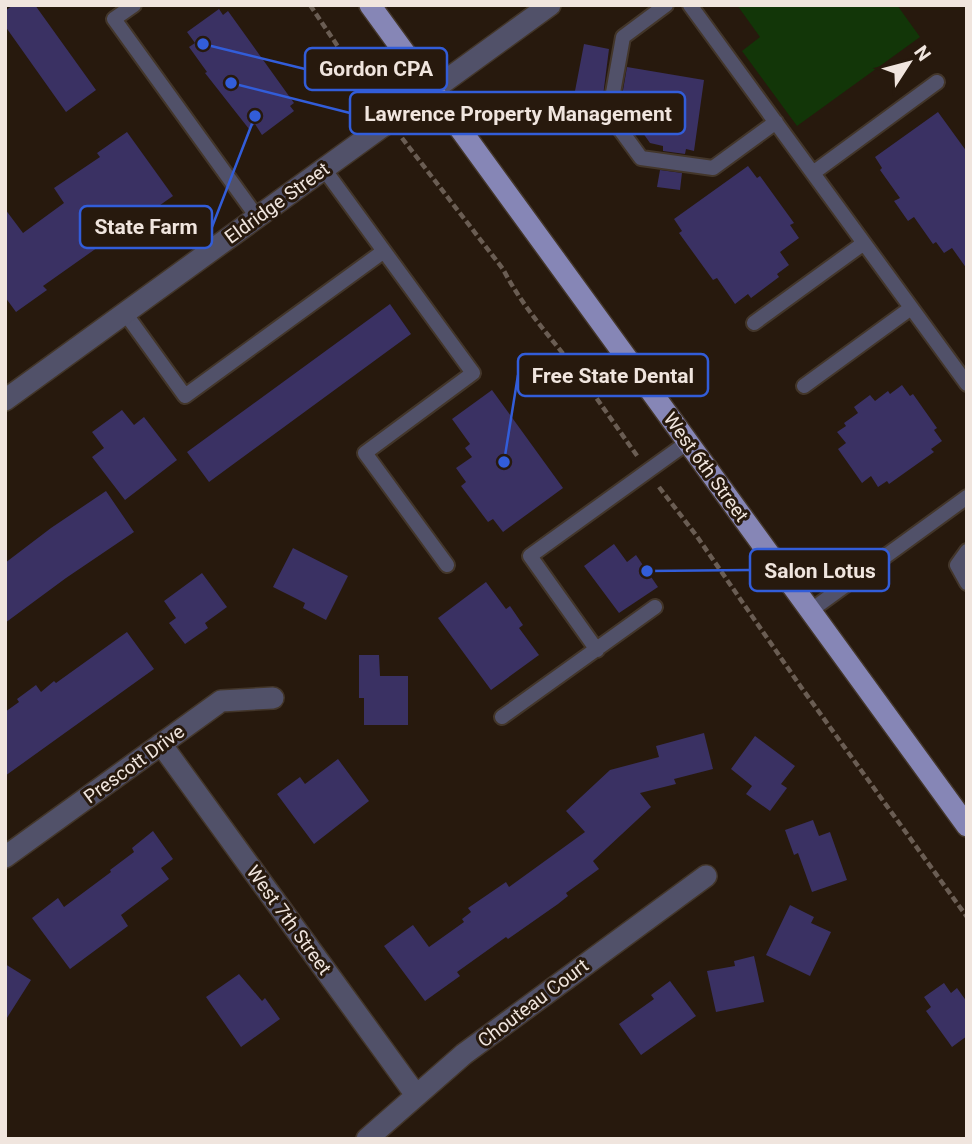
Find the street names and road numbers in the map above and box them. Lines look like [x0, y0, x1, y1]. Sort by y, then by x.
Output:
street label: Eldridge Street [220, 157, 334, 249]
street label: West 6th Street [659, 408, 753, 526]
street label: Prescott Drive [79, 720, 189, 808]
street label: West 7th Street [242, 861, 336, 979]
street label: Chouteau Court [473, 954, 593, 1052]

